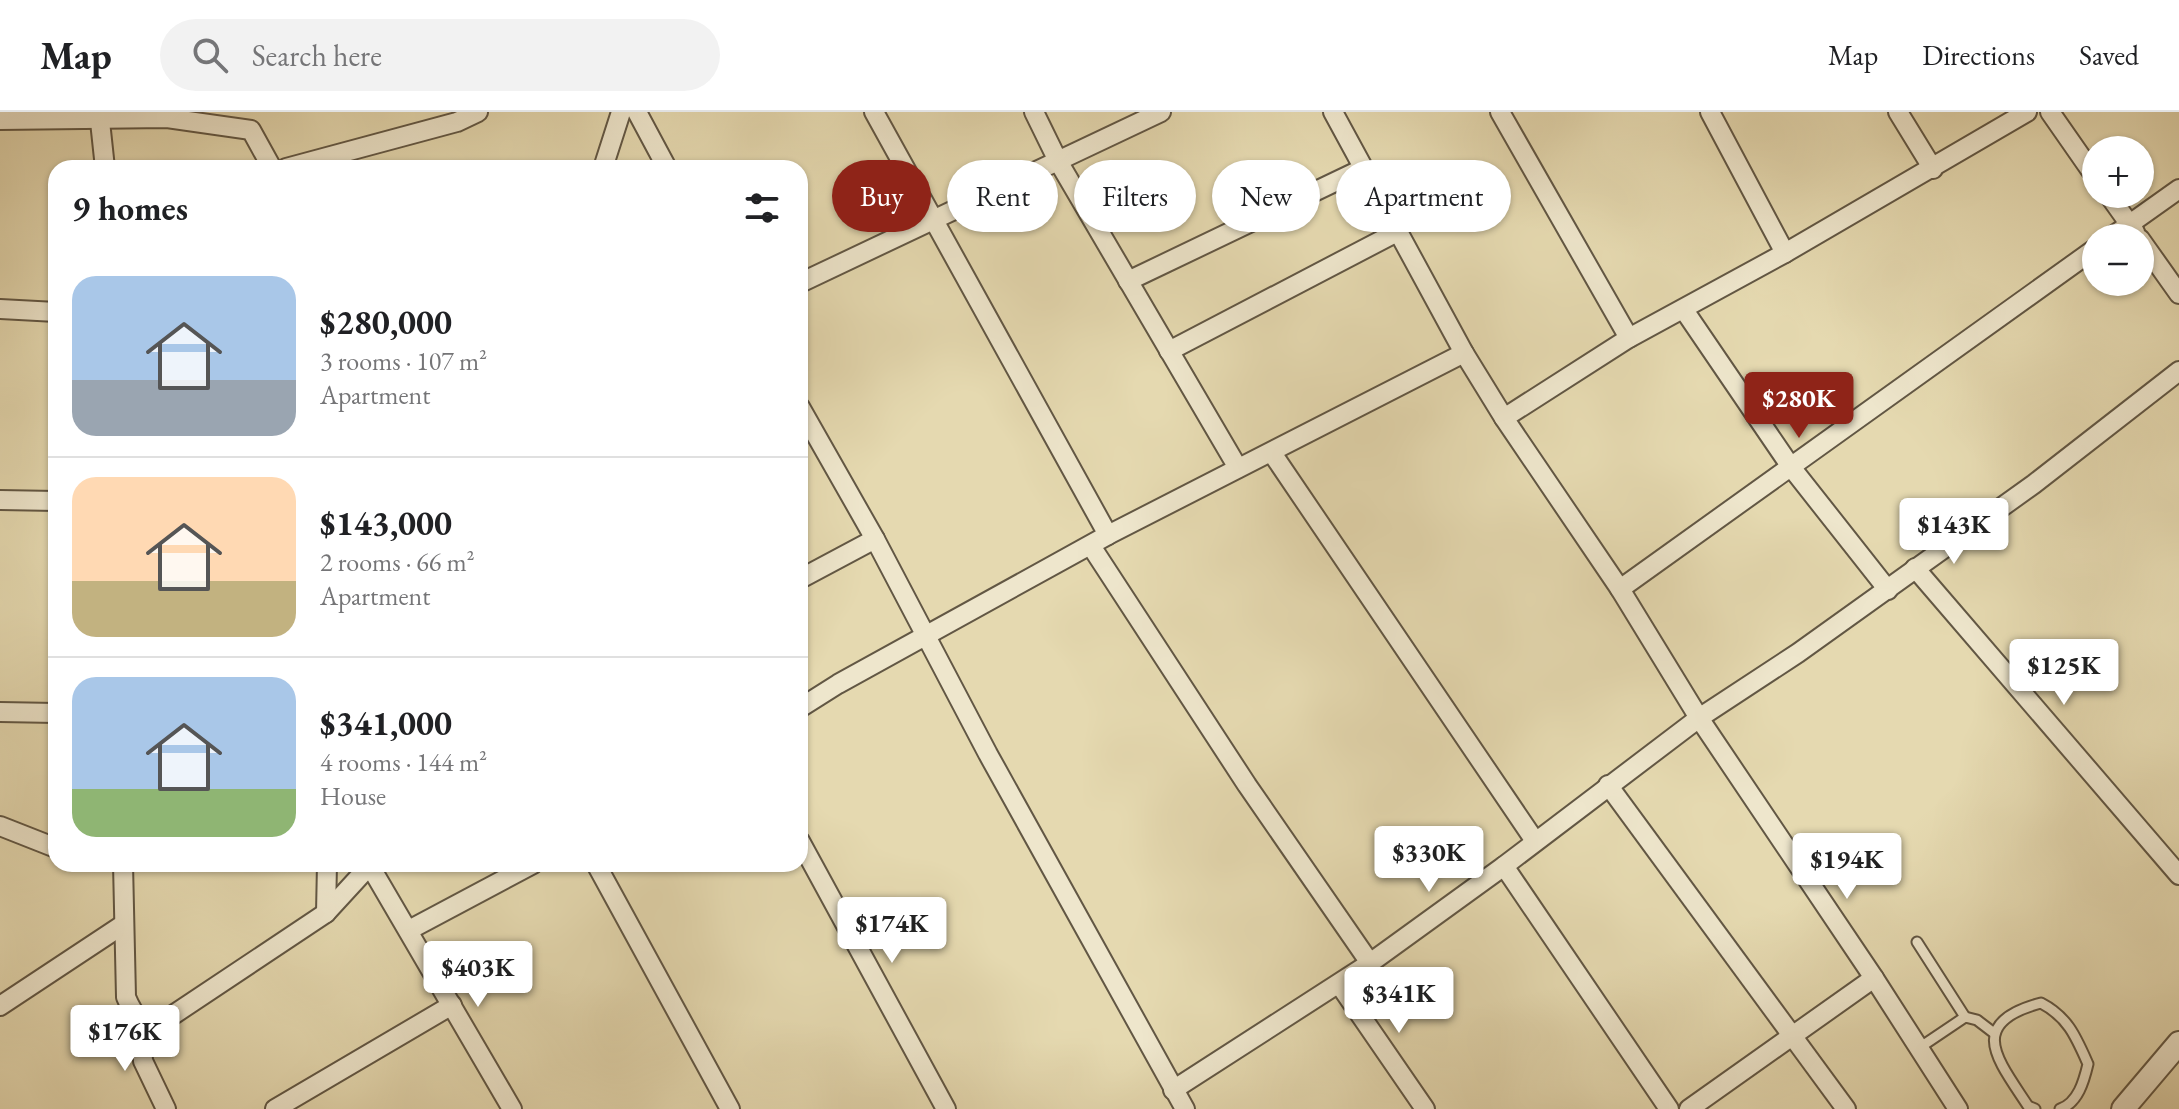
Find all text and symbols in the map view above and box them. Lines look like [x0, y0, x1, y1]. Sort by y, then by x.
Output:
search box [160, 19, 720, 91]
text: Map [40, 31, 112, 80]
icon: search [188, 33, 232, 77]
text: Search here [252, 36, 382, 75]
text: Map [1828, 37, 1878, 73]
text: Directions [1922, 37, 2035, 73]
text: Saved [2079, 37, 2139, 73]
map controls [2082, 136, 2154, 296]
button: + [2082, 136, 2154, 208]
chip: Buy [832, 160, 931, 232]
chip: Rent [947, 160, 1058, 232]
chip: Filters [1074, 160, 1196, 232]
chip: New [1212, 160, 1320, 232]
chip: Apartment [1336, 160, 1511, 232]
text: 9 homes [72, 186, 188, 230]
icon: filters [740, 186, 784, 230]
button: − [2082, 224, 2154, 296]
text: $280,000 [320, 300, 452, 344]
icon: home [136, 308, 232, 404]
text: 3 rooms · 107 m² [320, 344, 487, 378]
pin: $280K [1743, 372, 1855, 440]
text: Apartment [320, 378, 430, 412]
text: $280K [1762, 381, 1836, 415]
pin: $143K [1898, 498, 2010, 566]
text: $143,000 [320, 501, 452, 545]
text: $143K [1917, 507, 1991, 541]
icon: home [136, 509, 232, 605]
text: 2 rooms · 66 m² [320, 545, 475, 579]
text: Apartment [320, 579, 430, 613]
pin: $125K [2008, 639, 2120, 707]
text: $125K [2027, 648, 2101, 682]
text: $341,000 [320, 701, 452, 745]
icon: home [136, 709, 232, 805]
text: 4 rooms · 144 m² [320, 745, 487, 779]
text: House [320, 779, 386, 813]
pin: $330K [1373, 826, 1485, 894]
pin: $194K [1791, 833, 1903, 901]
text: $330K [1392, 835, 1466, 869]
text: $194K [1810, 842, 1884, 876]
pin: $174K [836, 897, 948, 965]
text: $174K [855, 906, 929, 940]
pin: $403K [422, 941, 534, 1009]
text: $403K [441, 950, 515, 984]
pin: $341K [1343, 967, 1455, 1035]
text: $341K [1362, 976, 1436, 1010]
pin: $176K [69, 1005, 181, 1073]
text: $176K [88, 1014, 162, 1048]

